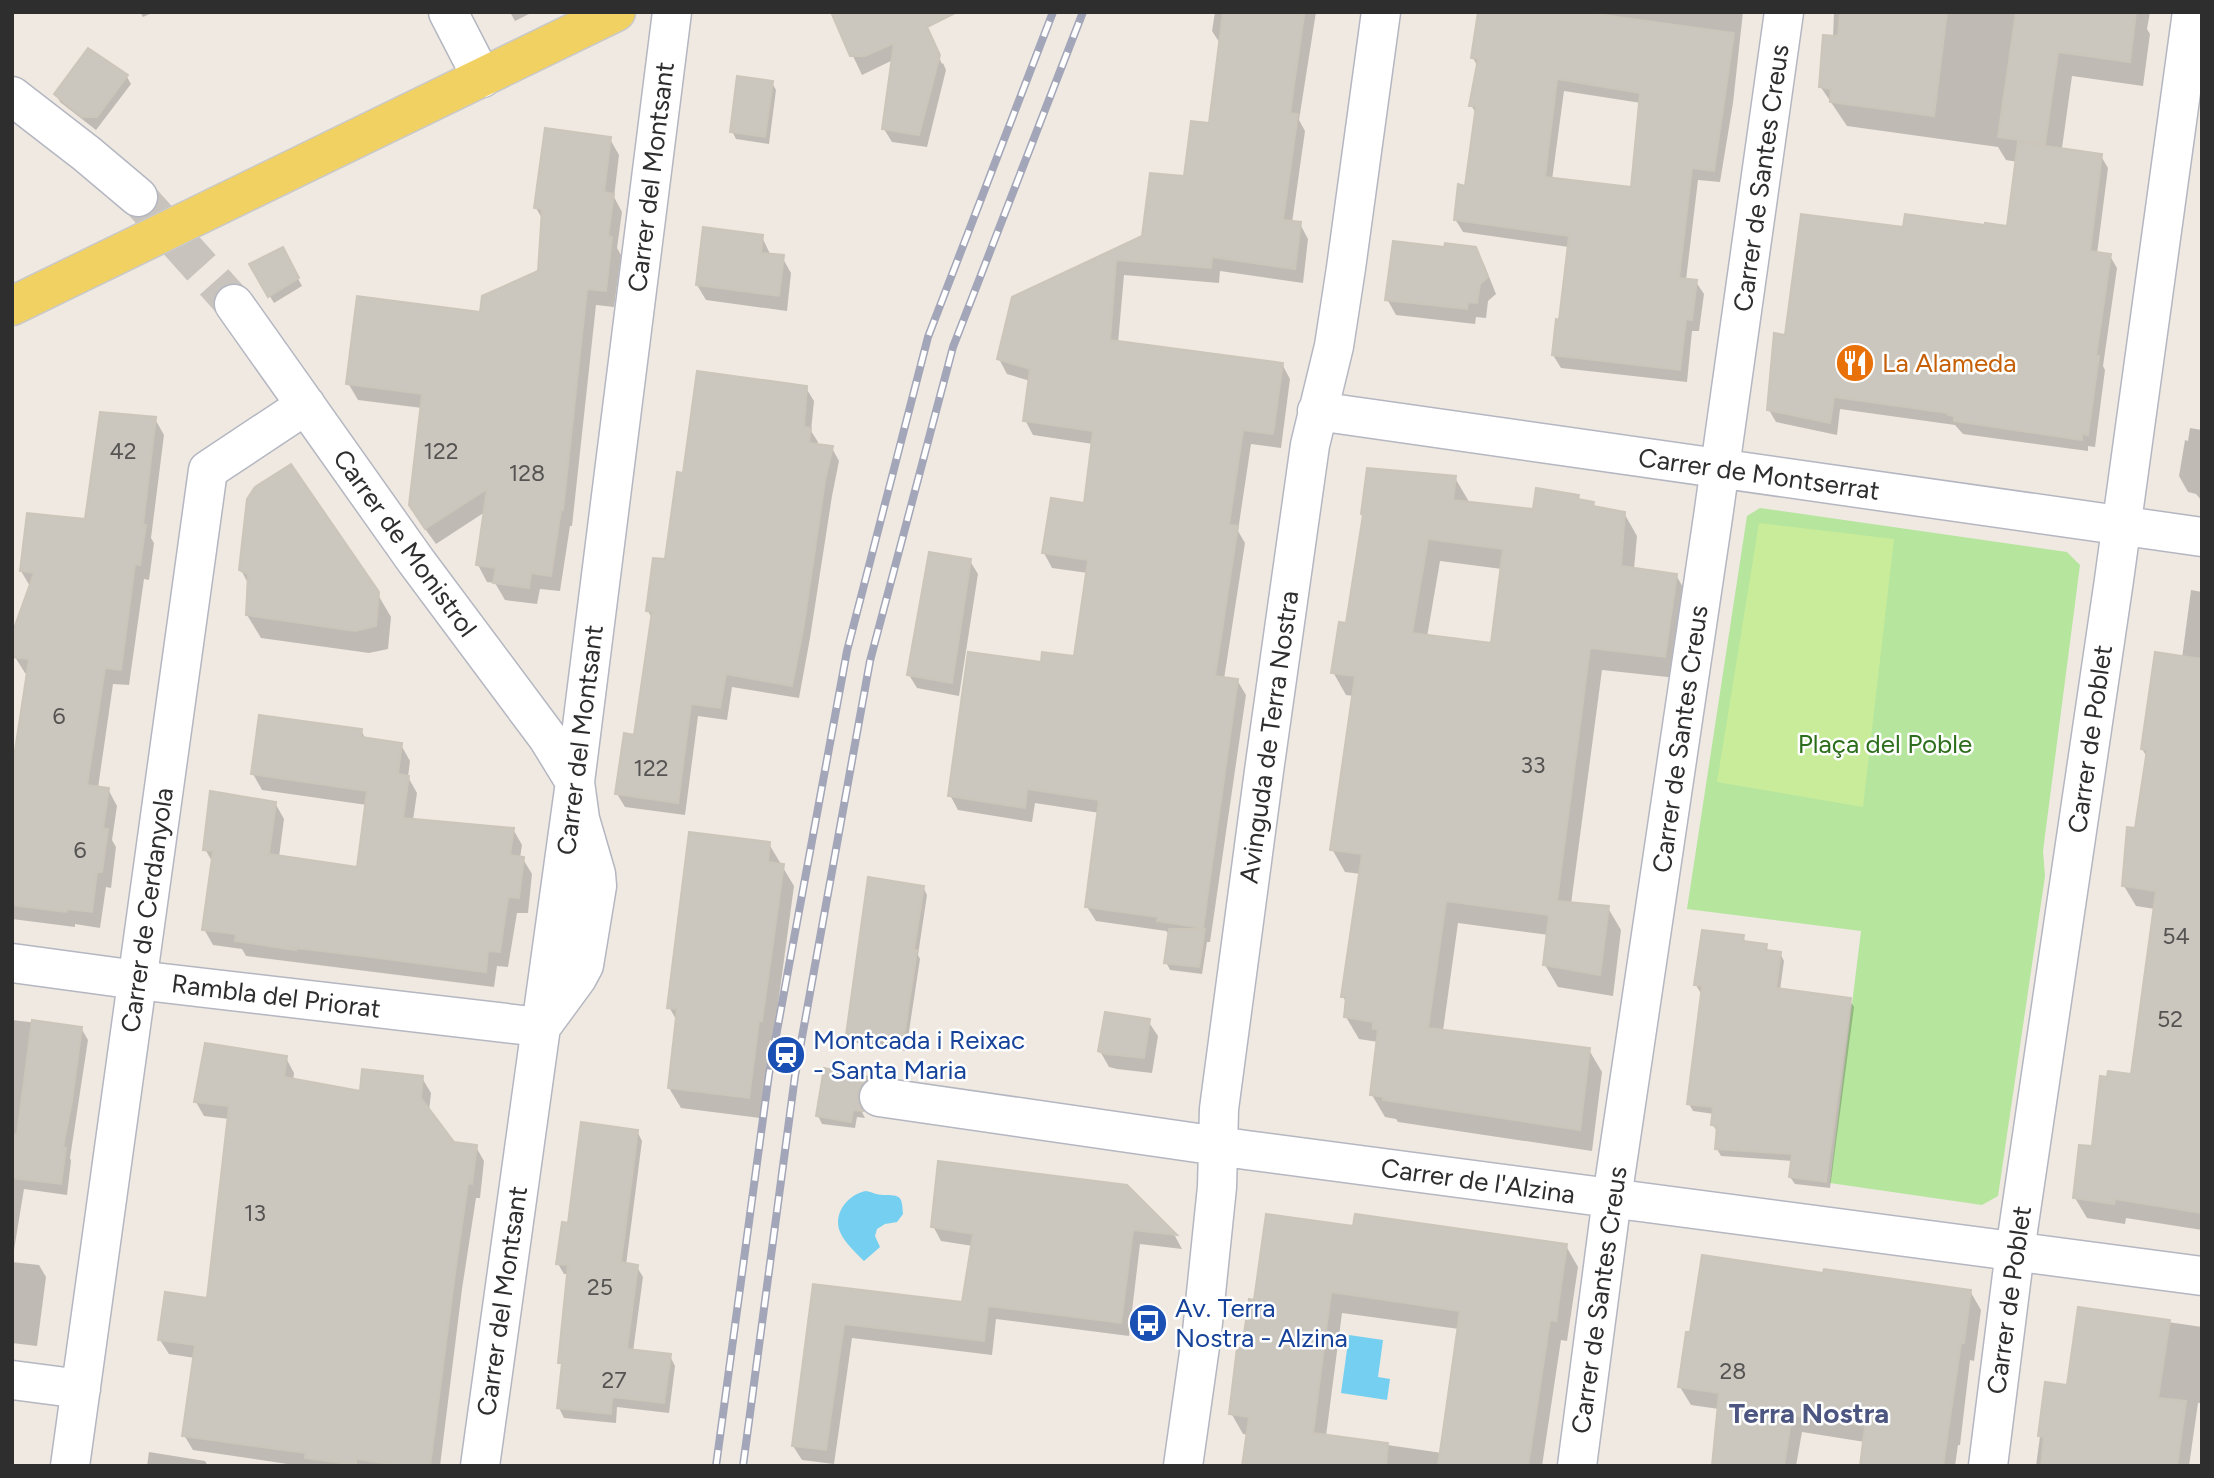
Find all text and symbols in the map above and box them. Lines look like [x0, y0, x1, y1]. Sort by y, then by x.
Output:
street label: Carrer de Santes Creus [1726, 42, 1796, 314]
street label: Carrer del Montsant [621, 60, 681, 294]
restaurant icon: La Alameda [1834, 342, 1876, 384]
place label: La Alameda [1882, 347, 2017, 379]
house number: 42 [109, 437, 137, 465]
house number: 122 [423, 437, 459, 465]
street label: Carrer de Montserrat [1636, 441, 1882, 507]
street label: Carrer de Monistrol [326, 443, 484, 643]
house number: 128 [509, 459, 545, 487]
street label: Avinguda de Terra Nostra [1233, 589, 1305, 885]
street label: Carrer de Santes Creus [1645, 603, 1715, 875]
street label: Carrer del Montsant [550, 623, 610, 857]
street label: Carrer de Poblet [2061, 643, 2119, 835]
house number: 6 [52, 702, 66, 730]
park label: Plaça del Poble [1798, 728, 1972, 760]
house number: 33 [1520, 751, 1546, 779]
house number: 122 [633, 754, 669, 782]
street label: Carrer de Cerdanyola [114, 786, 180, 1034]
house number: 6 [73, 836, 87, 864]
house number: 54 [2162, 922, 2190, 950]
street label: Rambla del Priorat [170, 967, 383, 1025]
house number: 52 [2157, 1005, 2183, 1033]
place label: Montcada i Reixac - Santa Maria [813, 1024, 1025, 1086]
station icon: Montcada i Reixac - Santa Maria [765, 1034, 807, 1076]
street label: Carrer de l'Alzina [1379, 1152, 1577, 1210]
street label: Carrer de Santes Creus [1564, 1164, 1634, 1436]
street label: Carrer del Montsant [470, 1184, 534, 1418]
house number: 13 [244, 1199, 266, 1227]
street label: Carrer de Poblet [1980, 1204, 2038, 1396]
house number: 25 [587, 1273, 613, 1301]
place label: Av. Terra Nostra - Alzina [1175, 1292, 1348, 1354]
bus stop icon: Av. Terra Nostra - Alzina [1127, 1302, 1169, 1344]
house number: 28 [1720, 1357, 1746, 1385]
house number: 27 [601, 1366, 627, 1394]
district label: Terra Nostra [1729, 1396, 1889, 1430]

